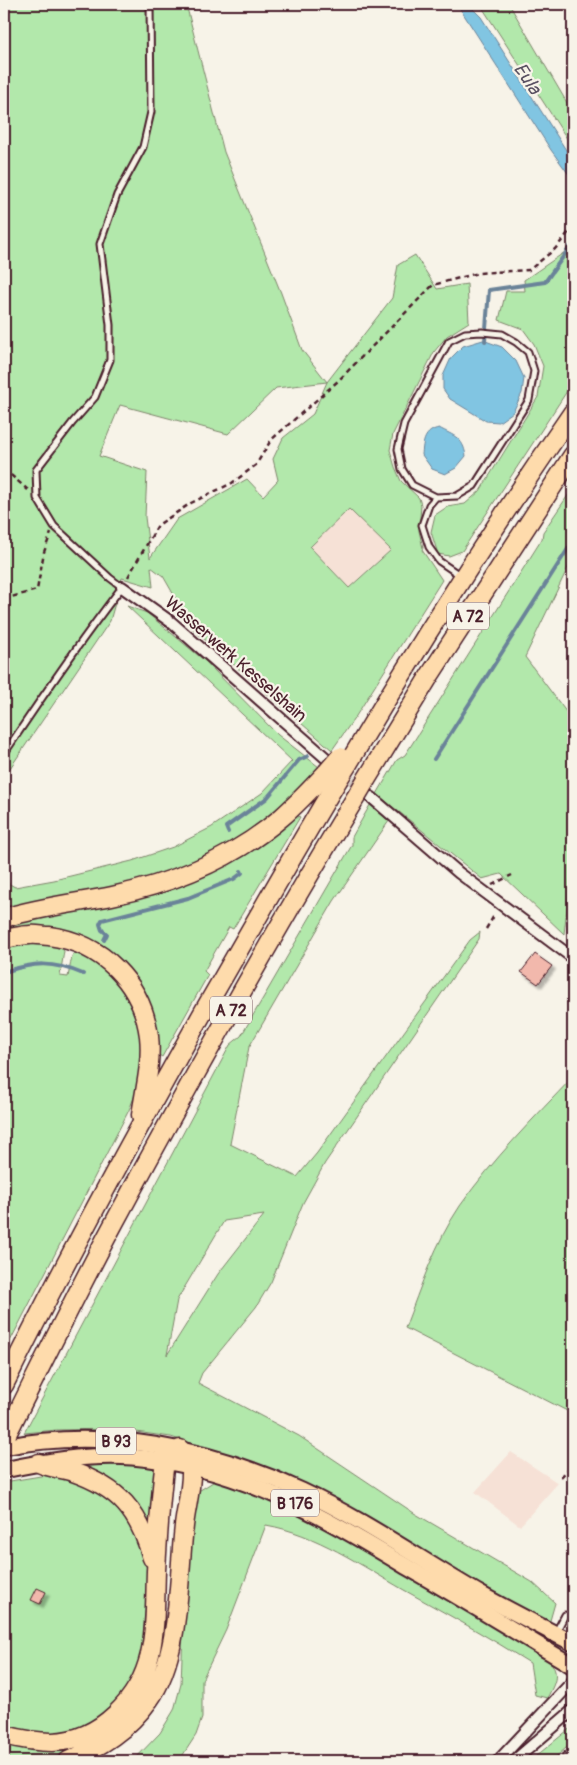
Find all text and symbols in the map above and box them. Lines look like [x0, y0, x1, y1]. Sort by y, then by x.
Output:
water label: Eula [508, 58, 547, 100]
street label: Wasserwerk Kesselshain [160, 591, 312, 727]
road number: A 72 [447, 602, 489, 630]
road number: A 72 [210, 996, 252, 1024]
road number: B 93 [96, 1428, 136, 1454]
road number: B 176 [271, 1490, 319, 1516]

